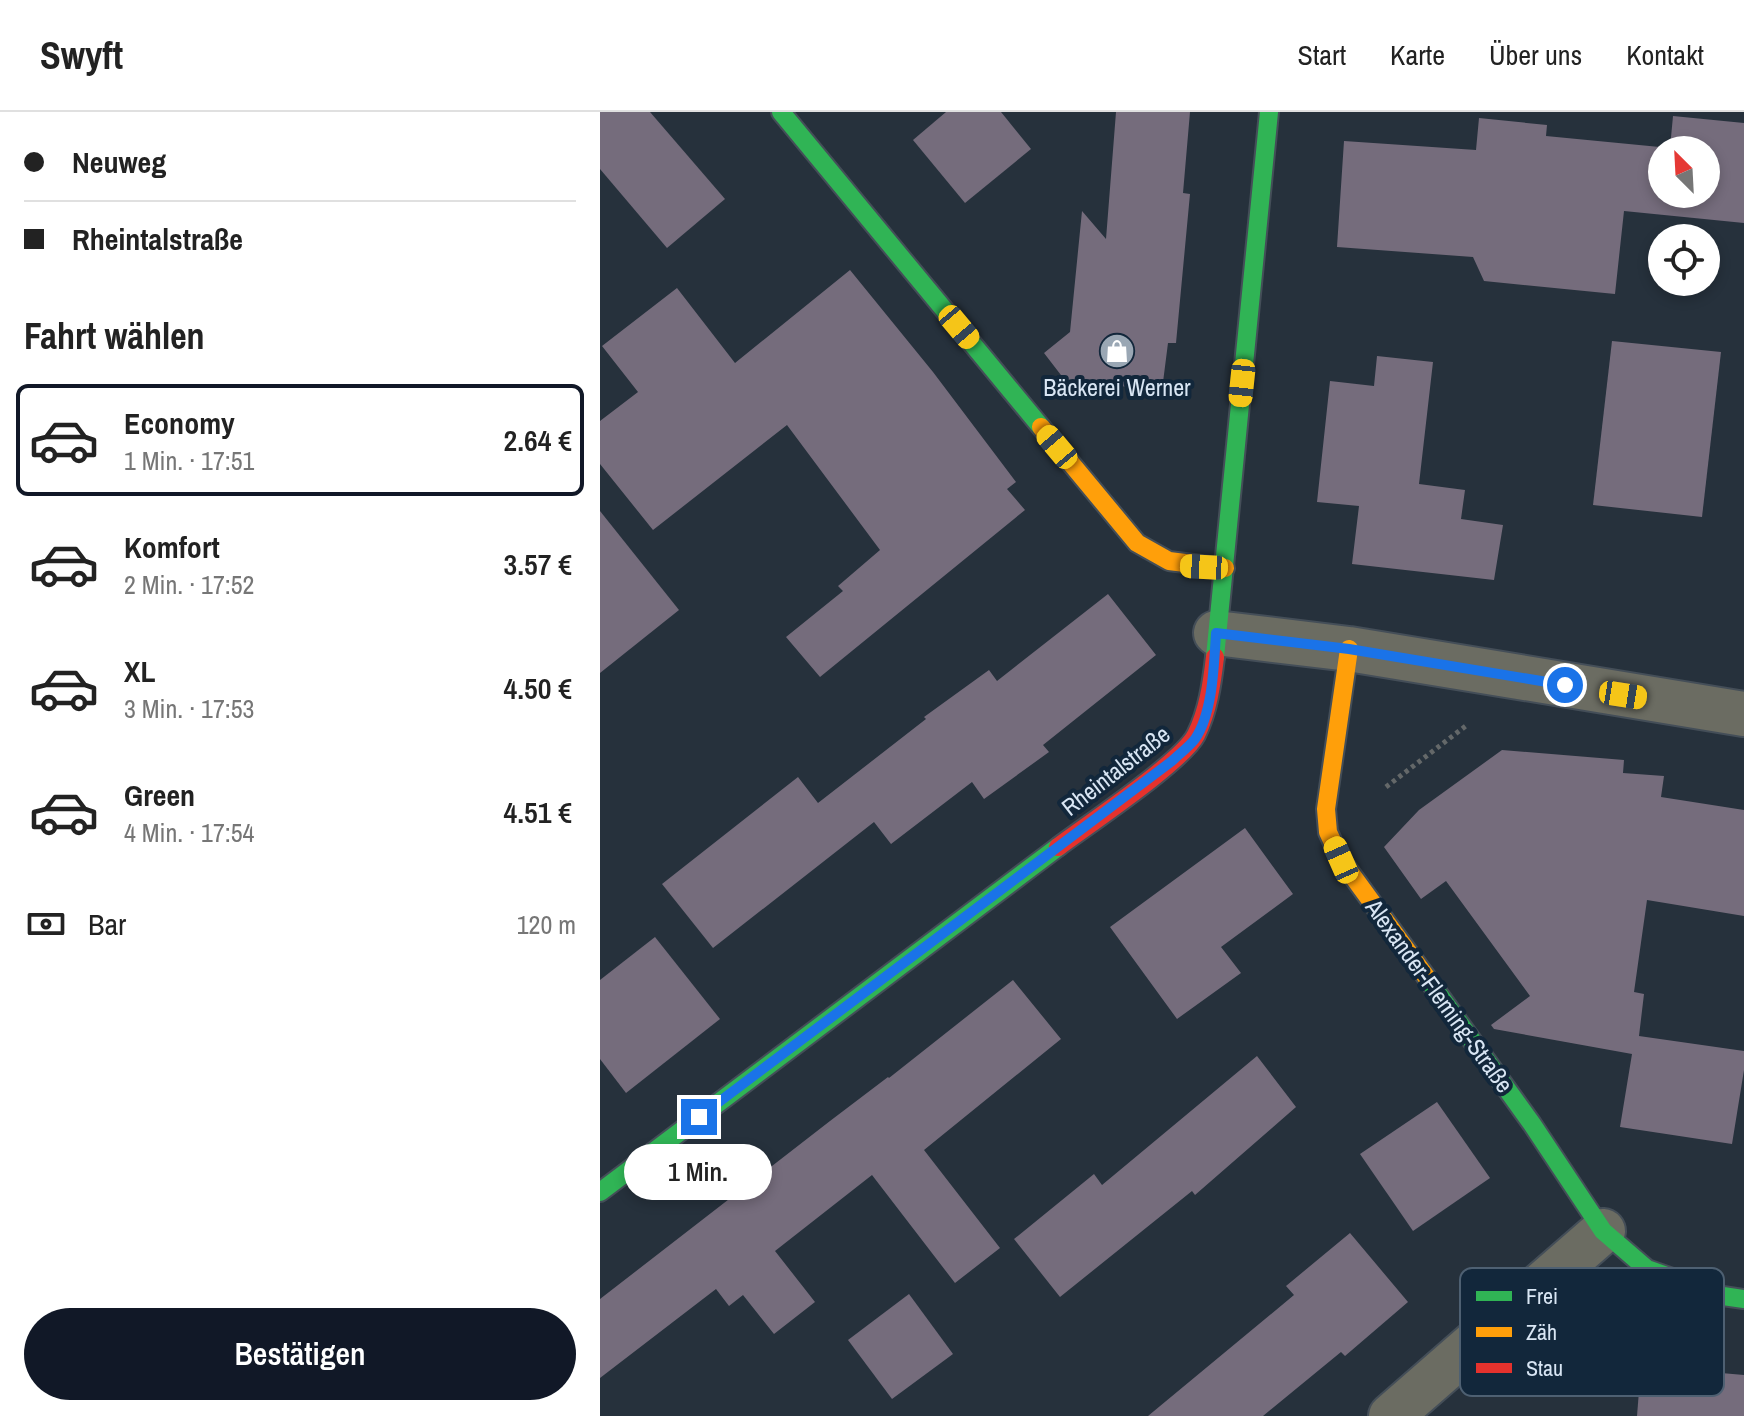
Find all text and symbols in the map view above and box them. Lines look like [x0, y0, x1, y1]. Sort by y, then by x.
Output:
text: Swyft [40, 30, 123, 81]
text: Start [1298, 36, 1346, 74]
text: Karte [1390, 36, 1445, 74]
text: Über uns [1489, 36, 1582, 74]
text: Kontakt [1626, 36, 1704, 74]
north arrow [1648, 136, 1720, 208]
map controls [1648, 136, 1720, 296]
text: Neuweg [72, 142, 166, 182]
text: Rheintalstraße [72, 219, 243, 259]
button: locate [1648, 224, 1720, 296]
car [934, 301, 984, 353]
text: Fahrt wählen [24, 312, 205, 360]
shop icon: Bäckerei Werner [1098, 332, 1136, 370]
car [1228, 358, 1256, 408]
place label: Bäckerei Werner [1043, 371, 1191, 403]
text: Economy [124, 403, 235, 443]
icon: car [28, 404, 100, 476]
text: 2.64 € [504, 420, 572, 460]
car [1032, 421, 1082, 473]
text: 1 Min. · 17:51 [124, 443, 254, 478]
text: Komfort [124, 527, 220, 567]
icon: car [28, 528, 100, 600]
text: 3.57 € [504, 544, 572, 584]
car [1179, 554, 1229, 580]
text: 2 Min. · 17:52 [124, 567, 254, 602]
text: XL [124, 651, 155, 691]
icon: car [28, 652, 100, 724]
route start [1547, 667, 1583, 703]
text: 4.50 € [504, 668, 572, 708]
car [1597, 679, 1649, 711]
text: 3 Min. · 17:53 [124, 691, 254, 726]
street label: Rheintalstraße [1055, 718, 1176, 823]
text: Green [124, 775, 195, 815]
icon: car [28, 776, 100, 848]
text: 4.51 € [504, 792, 572, 832]
text: 4 Min. · 17:54 [124, 815, 254, 850]
car [1320, 833, 1362, 887]
street label: Alexander-Fleming-Straße [1358, 891, 1521, 1099]
icon: cash [24, 902, 68, 946]
text: Bar [88, 904, 126, 944]
text: 120 m [517, 907, 576, 942]
route end [681, 1099, 717, 1135]
callout: 1 Min. [625, 1145, 773, 1201]
text: 1 Min. [668, 1154, 728, 1189]
legend [1460, 1268, 1724, 1396]
text: Frei [1526, 1281, 1558, 1311]
button: Bestätigen [24, 1308, 576, 1400]
text: Zäh [1526, 1317, 1557, 1347]
text: Stau [1526, 1353, 1563, 1383]

